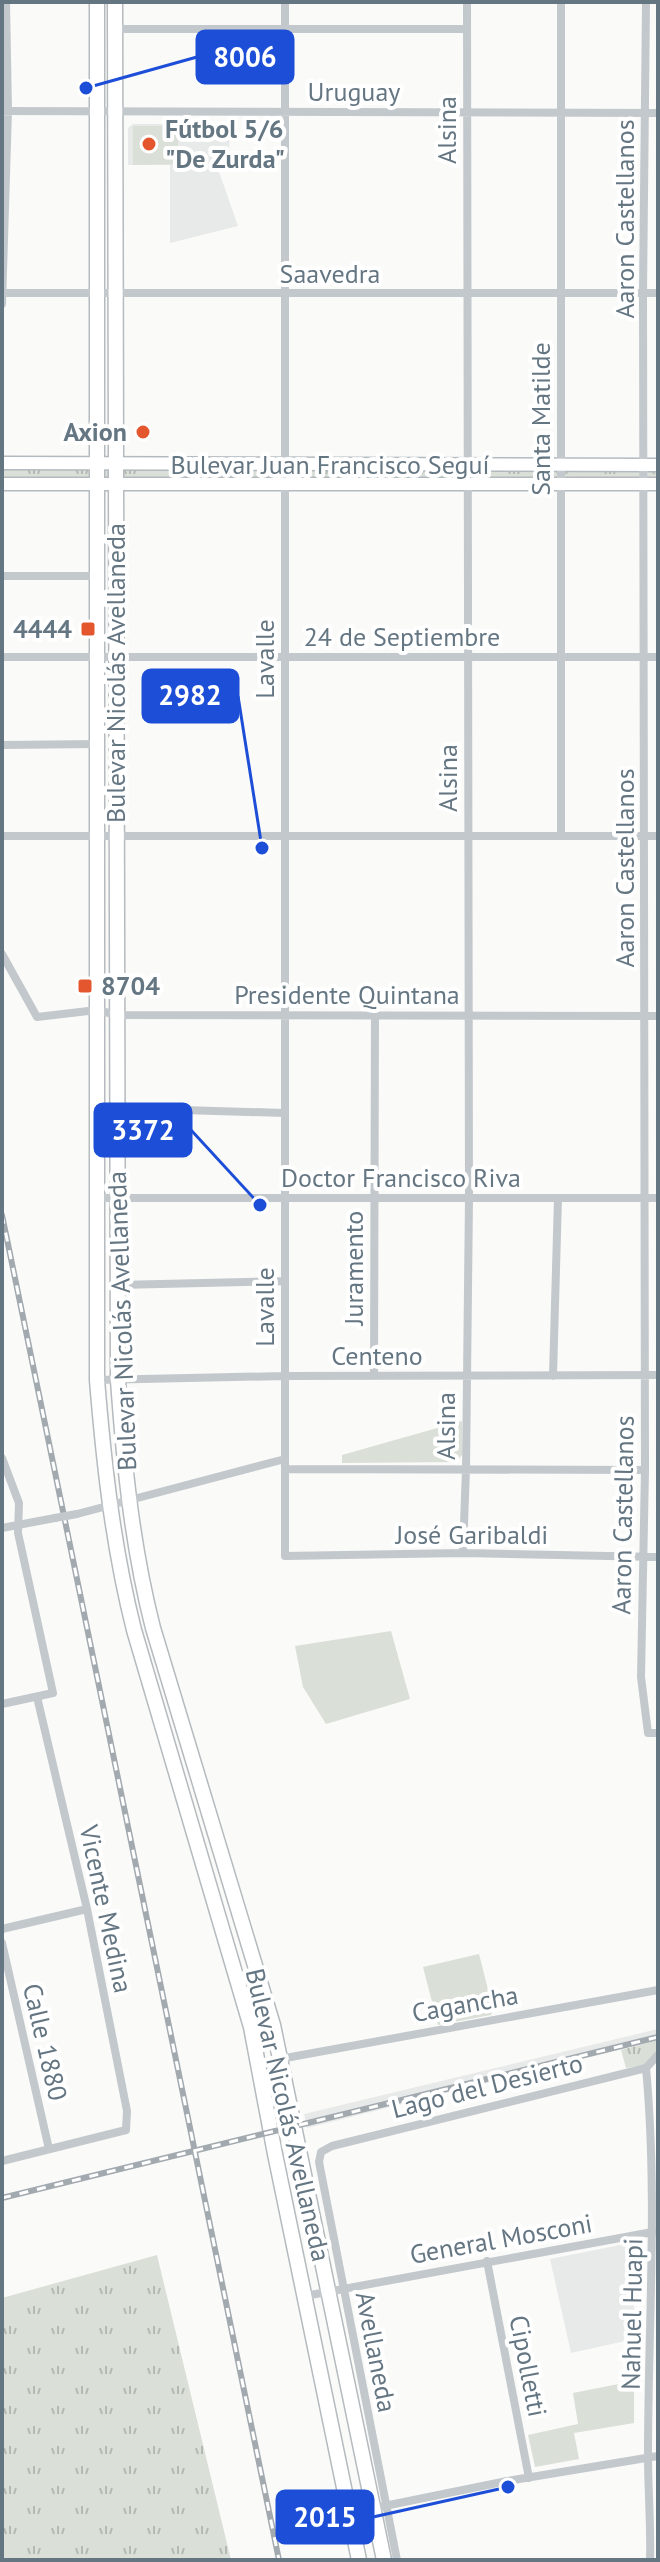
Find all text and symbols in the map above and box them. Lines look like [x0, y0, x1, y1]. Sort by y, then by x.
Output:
callout: 8006 [197, 31, 293, 83]
text: 8006 [213, 38, 277, 75]
street label: Uruguay [308, 75, 400, 108]
street label: Alsina [430, 96, 463, 164]
place label: Fútbol 5/6 "De Zurda" [165, 112, 285, 175]
street label: Aaron Castellanos [608, 119, 641, 319]
marker: Fútbol 5/6 "De Zurda" [140, 135, 158, 153]
street label: Saavedra [280, 257, 380, 290]
street label: Santa Matilde [524, 342, 557, 496]
place label: Axion [64, 415, 127, 448]
marker: Axion [134, 423, 152, 441]
street label: Bulevar Juan Francisco Seguí [171, 448, 490, 481]
street label: Bulevar Nicolás Avellaneda [99, 523, 132, 823]
place label: 4444 [13, 612, 72, 645]
street label: Lavalle [248, 619, 281, 699]
marker: 4444 [79, 620, 97, 638]
street label: 24 de Septiembre [304, 620, 500, 653]
callout: 2982 [143, 670, 238, 722]
text: 2982 [158, 676, 222, 713]
street label: Alsina [431, 744, 464, 812]
street label: Aaron Castellanos [608, 768, 641, 968]
place label: 8704 [101, 969, 160, 1002]
marker: 8704 [76, 977, 94, 995]
street label: Presidente Quintana [234, 978, 460, 1011]
callout: 3372 [95, 1104, 191, 1156]
text: 3372 [111, 1111, 175, 1148]
street label: Doctor Francisco Riva [281, 1161, 521, 1194]
street label: Bulevar Nicolás Avellaneda [100, 1171, 143, 1471]
street label: Juramento [337, 1211, 370, 1326]
street label: Lavalle [248, 1267, 281, 1347]
street label: Centeno [331, 1339, 423, 1372]
street label: Alsina [429, 1392, 462, 1460]
street label: Aaron Castellanos [604, 1415, 641, 1615]
street label: José Garibaldi [395, 1518, 548, 1551]
street label: Vicente Medina [72, 1821, 140, 1996]
street label: Bulevar Nicolás Avellaneda [239, 1965, 338, 2265]
street label: Cagancha [409, 1978, 521, 2029]
street label: Calle 1880 [16, 1980, 75, 2104]
street label: Lago del Desierto [388, 2046, 586, 2125]
street label: General Mosconi [407, 2206, 595, 2271]
street label: Nahuel Huapi [614, 2238, 649, 2390]
street label: Avellaneda [349, 2289, 404, 2415]
street label: Cipolletti [502, 2312, 554, 2420]
callout: 2015 [277, 2491, 373, 2543]
text: 2015 [293, 2498, 357, 2535]

